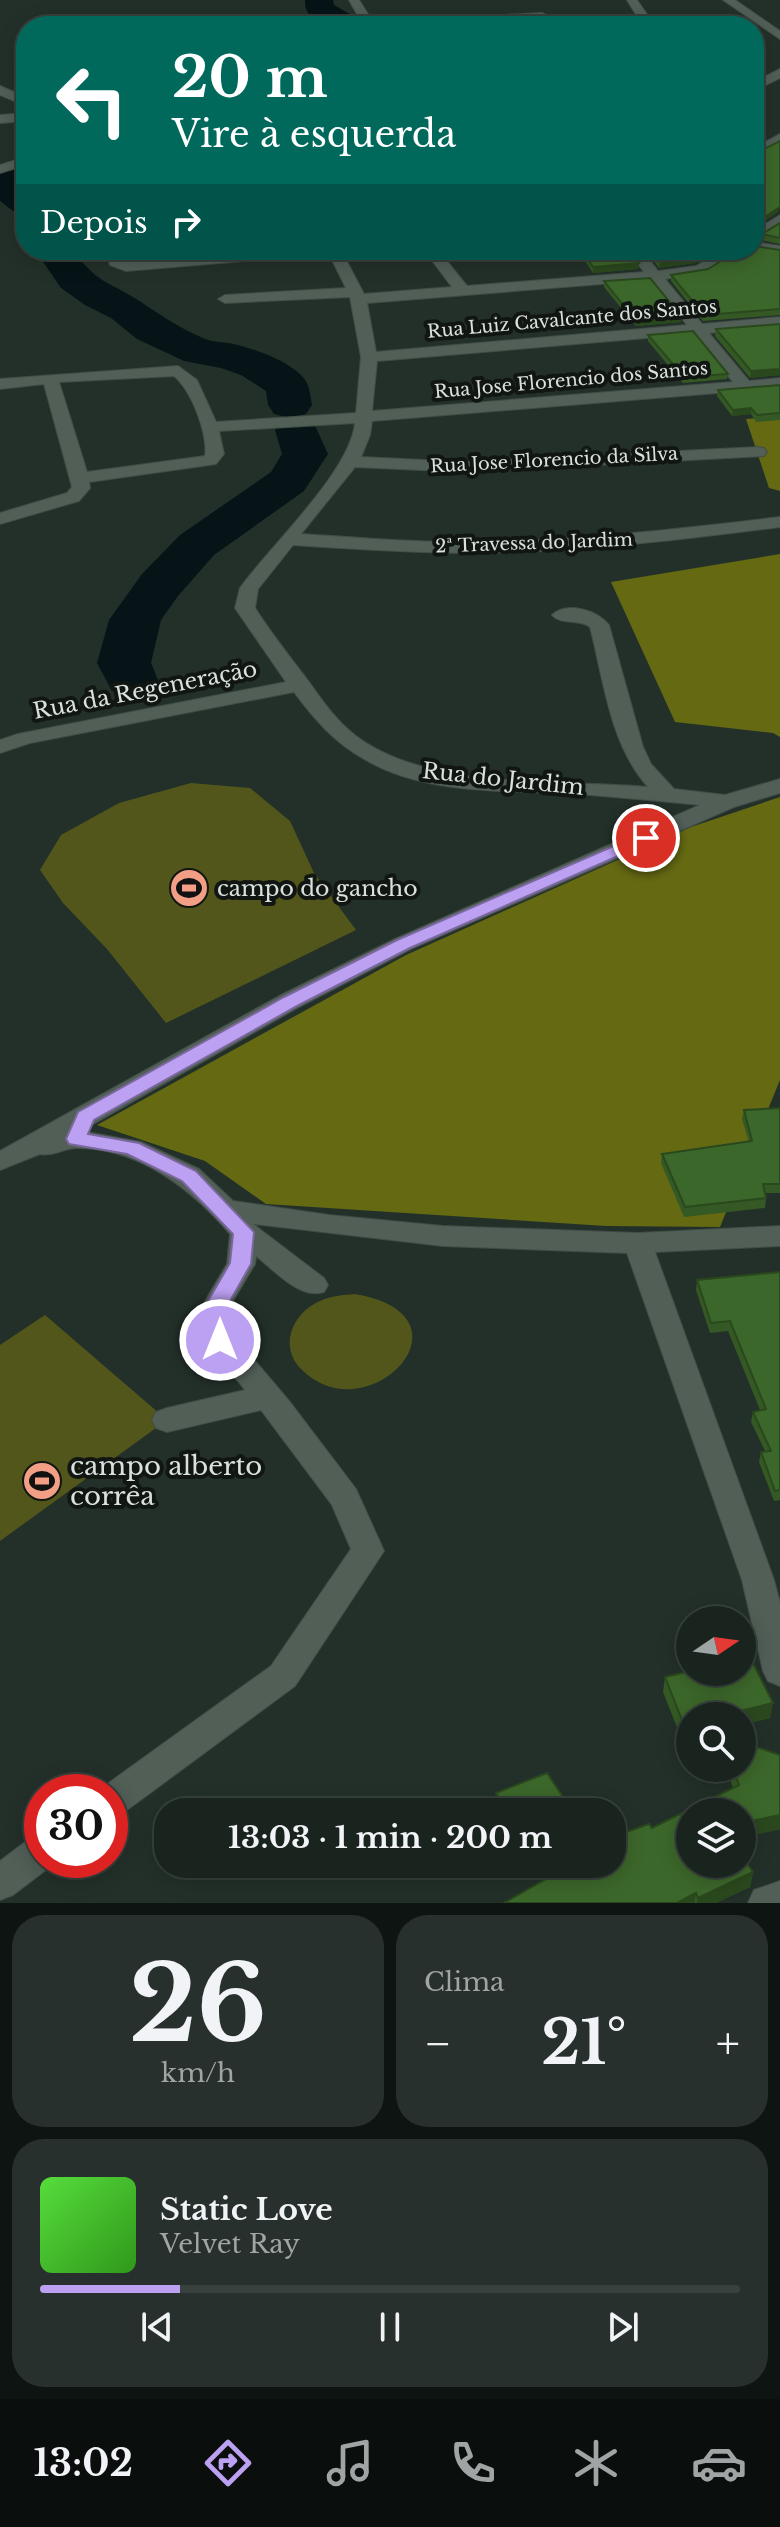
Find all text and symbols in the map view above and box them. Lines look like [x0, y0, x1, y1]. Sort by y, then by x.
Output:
text: 20 m [172, 43, 328, 112]
icon: left [40, 48, 144, 152]
text: Vire à esquerda [172, 112, 456, 157]
icon: right [164, 200, 208, 244]
text: Depois [40, 204, 148, 241]
street label: Rua Luiz Cavalcante dos Santos [426, 295, 718, 343]
street label: Rua Jose Florencio dos Santos [433, 357, 709, 403]
street label: Rua Jose Florencio da Silva [430, 443, 678, 477]
street label: 2ª Travessa do Jardim [435, 529, 633, 557]
street label: Rua da Regeneração [31, 655, 259, 725]
street label: Rua do Jardim [421, 757, 585, 801]
pin [612, 804, 680, 872]
icon: arrive [624, 816, 668, 860]
sports icon: campo do gancho [168, 867, 210, 909]
place label: campo do gancho [217, 875, 418, 902]
position arrow [178, 1298, 262, 1382]
place label: campo alberto corrêa [70, 1450, 262, 1512]
sports icon: campo alberto corrêa [21, 1460, 63, 1502]
north arrow [676, 1606, 756, 1686]
map controls [676, 1606, 756, 1878]
button: search [676, 1702, 756, 1782]
speed limit sign: 30 [24, 1774, 128, 1878]
button: layers [676, 1798, 756, 1878]
text: 13:03 · 1 min · 200 m [228, 1819, 552, 1856]
text: 26 [129, 1940, 267, 2069]
text: Clima [424, 1966, 504, 1998]
text: 21° [541, 2006, 626, 2080]
text: − [424, 2016, 452, 2071]
text: + [716, 2016, 740, 2071]
text: km/h [161, 2057, 235, 2089]
text: Static Love [160, 2191, 333, 2228]
text: Velvet Ray [160, 2228, 300, 2260]
icon: previous [135, 2305, 179, 2349]
icon: pause [368, 2305, 412, 2349]
icon: next [601, 2305, 645, 2349]
icon: directions [200, 2435, 256, 2491]
icon: music [322, 2435, 378, 2491]
icon: phone [445, 2435, 501, 2491]
icon: climate [568, 2435, 624, 2491]
icon: car [691, 2435, 747, 2491]
text: 13:02 [33, 2441, 133, 2486]

